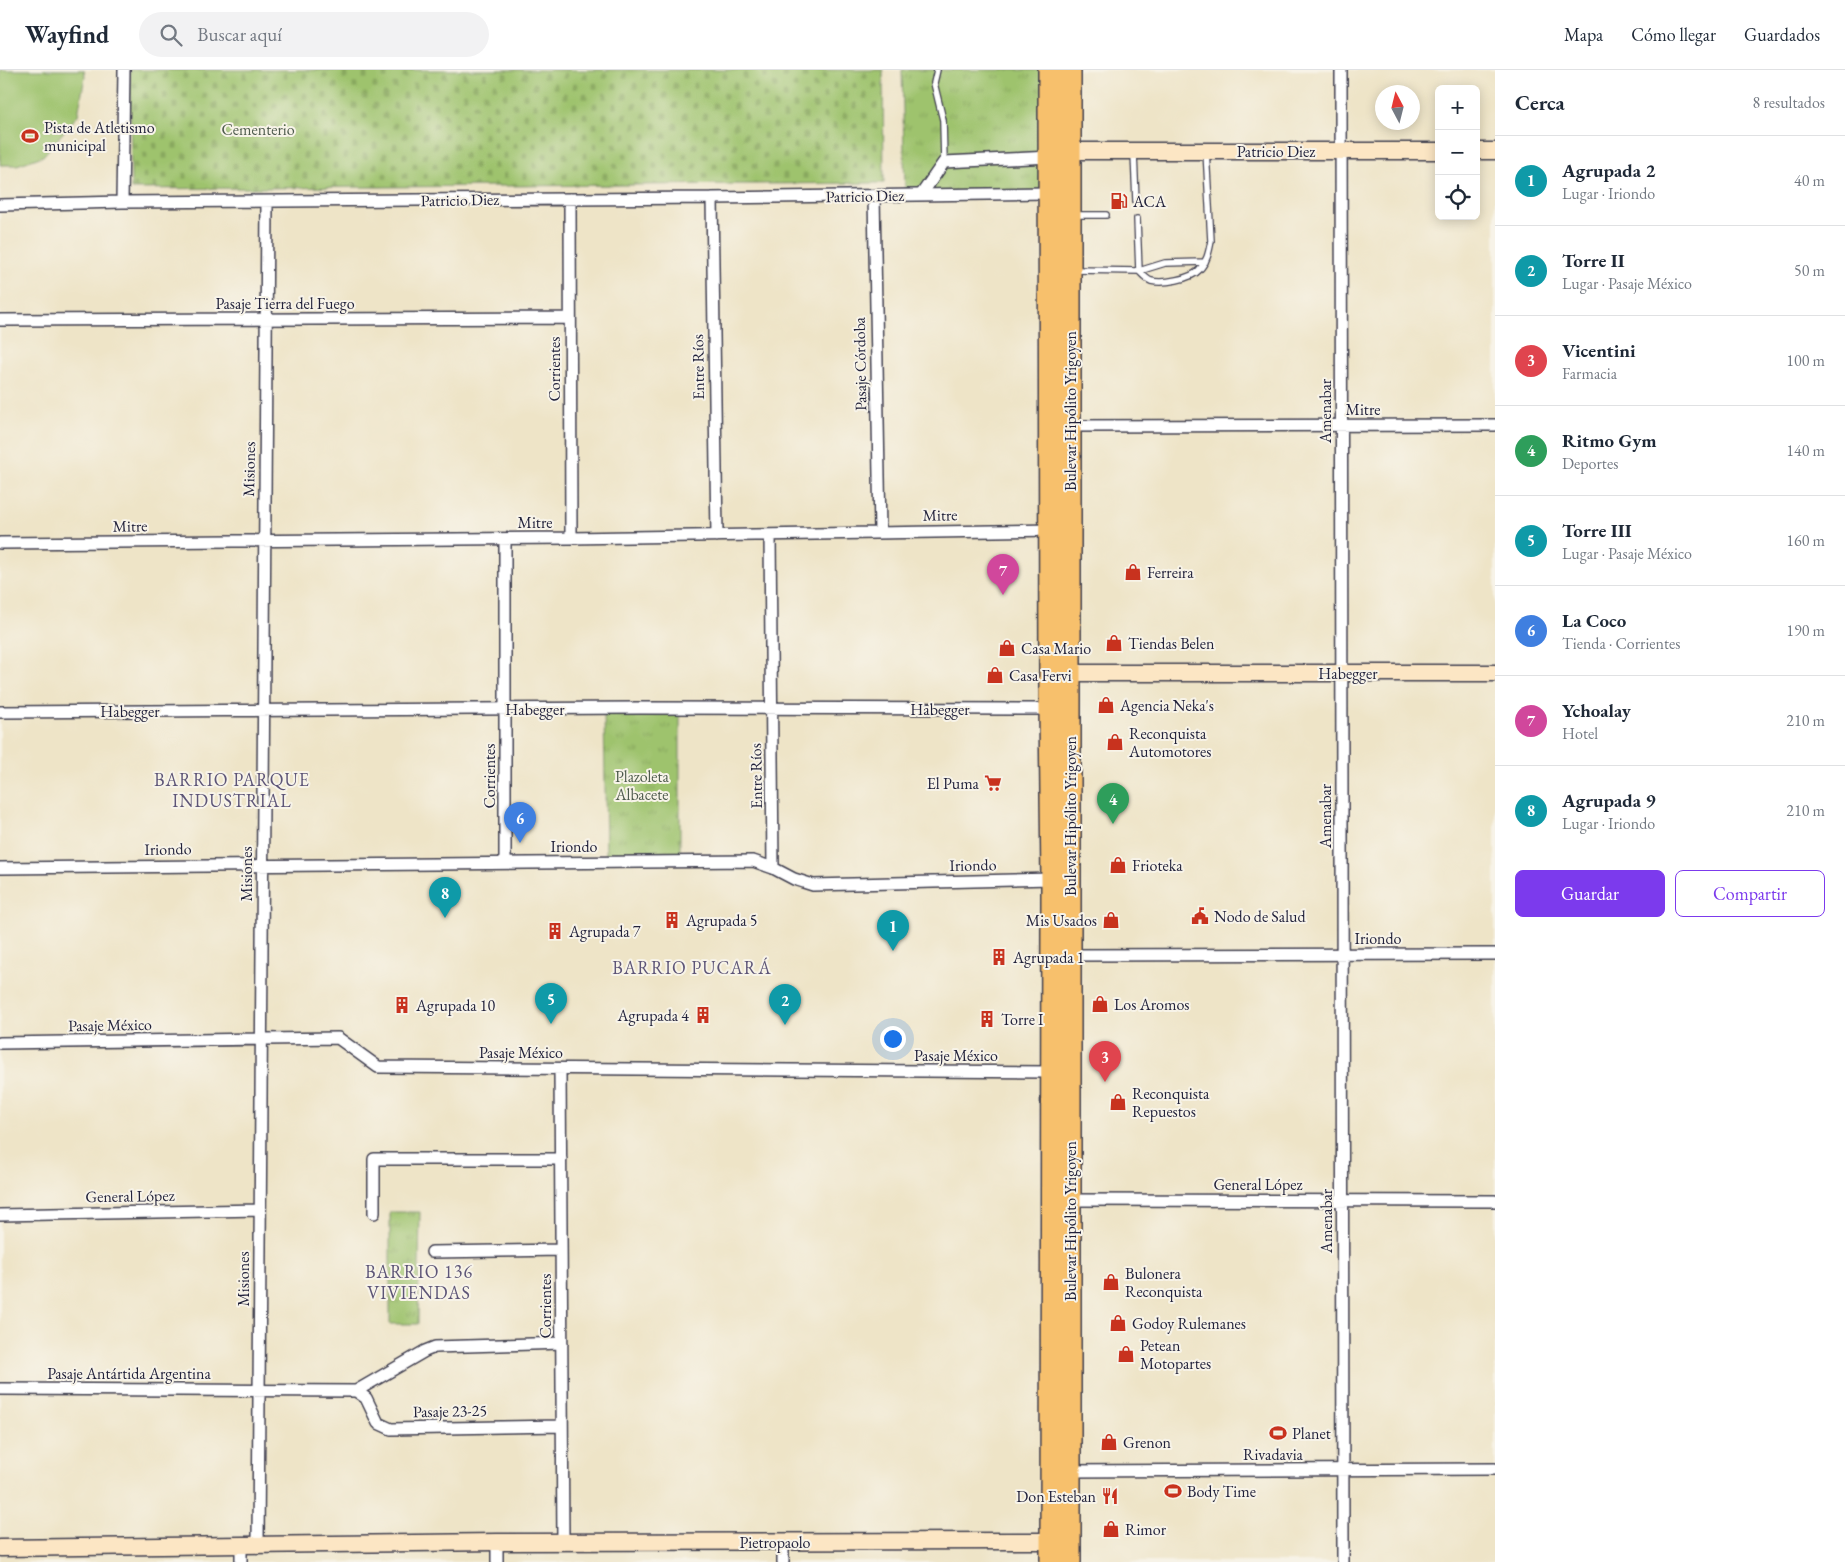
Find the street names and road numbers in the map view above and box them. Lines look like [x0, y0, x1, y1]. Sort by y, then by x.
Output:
street label: Patricio Diez [1237, 141, 1315, 162]
street label: Patricio Diez [826, 185, 904, 207]
street label: Patricio Diez [421, 189, 499, 211]
street label: Pasaje Tierra del Fuego [215, 293, 355, 314]
street label: Pasaje Córdoba [849, 316, 871, 411]
street label: Bulevar Hipólito Yrigoyen [1060, 330, 1081, 491]
street label: Entre Ríos [687, 334, 709, 400]
street label: Corrientes [544, 336, 565, 402]
street label: Amenabar [1315, 378, 1336, 444]
street label: Mitre [1346, 399, 1380, 420]
street label: Misiones [238, 441, 260, 497]
street label: Mitre [922, 504, 958, 526]
street label: Mitre [518, 512, 552, 533]
street label: Mitre [112, 515, 148, 537]
street label: Habegger [1318, 663, 1378, 684]
street label: Habegger [505, 699, 565, 720]
street label: Habegger [910, 699, 970, 720]
street label: Habegger [100, 701, 160, 722]
street label: Bulevar Hipólito Yrigoyen [1060, 735, 1081, 896]
street label: Corrientes [479, 743, 500, 809]
street label: Entre Ríos [745, 743, 767, 809]
street label: Amenabar [1315, 783, 1336, 849]
street label: Iriondo [550, 836, 598, 857]
street label: Iriondo [144, 838, 192, 860]
street label: Misiones [236, 846, 257, 902]
street label: Iriondo [949, 854, 997, 876]
street label: Iriondo [1354, 928, 1402, 949]
street label: Pasaje México [68, 1014, 152, 1036]
street label: Pasaje México [479, 1042, 563, 1063]
street label: Pasaje México [914, 1045, 998, 1066]
street label: Bulevar Hipólito Yrigoyen [1060, 1140, 1081, 1301]
street label: General López [1213, 1174, 1303, 1195]
street label: General López [85, 1185, 175, 1207]
street label: Amenabar [1316, 1188, 1337, 1254]
street label: Misiones [233, 1251, 254, 1307]
street label: Corrientes [535, 1273, 556, 1339]
street label: Pasaje Antártida Argentina [47, 1363, 211, 1384]
street label: Pasaje 23-25 [413, 1400, 487, 1422]
street label: Rivadavia [1243, 1444, 1304, 1465]
street label: Pietropaolo [739, 1532, 811, 1553]

